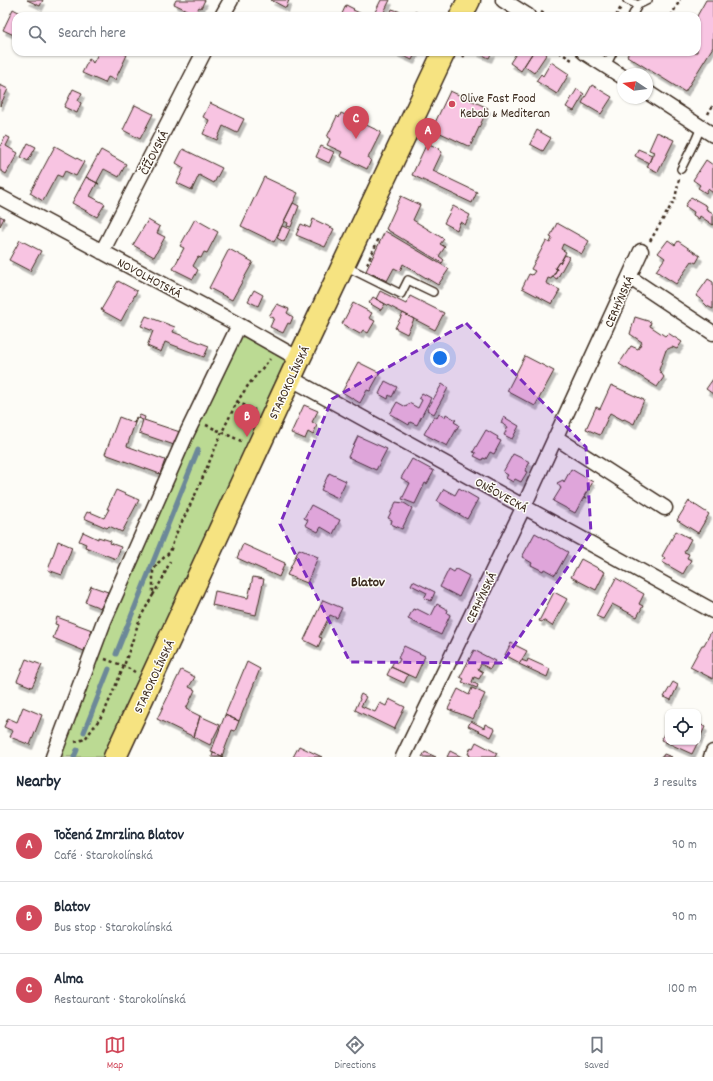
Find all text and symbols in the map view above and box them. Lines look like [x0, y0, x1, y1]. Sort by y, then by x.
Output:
search box [12, 12, 701, 56]
icon: search [26, 23, 48, 45]
text: Search here [58, 23, 126, 45]
north arrow [617, 68, 653, 104]
place label: Olive Fast Food Kebab & Mediteran [460, 90, 550, 124]
marker: Olive Fast Food Kebab & Mediteran [447, 99, 457, 109]
pin: C [343, 106, 369, 139]
pin: A [415, 118, 441, 151]
street label: ČÍŽOVSKÁ [136, 127, 175, 179]
street label: NOVOLHOTSKÁ [113, 254, 185, 304]
street label: CERHÝNSKÁ [600, 273, 640, 331]
street label: STAROKOLÍNSKÁ [265, 343, 316, 423]
your location [430, 348, 450, 368]
pin: B [234, 404, 260, 437]
street label: ONŠOVECKÁ [471, 474, 531, 519]
street label: CERHÝNSKÁ [462, 569, 503, 627]
district label: Blatov [351, 573, 385, 593]
street label: STAROKOLÍNSKÁ [130, 637, 181, 717]
map controls [665, 709, 701, 745]
button: locate [665, 709, 701, 745]
text: Nearby [16, 771, 60, 795]
text: 3 results [653, 774, 697, 793]
text: Točená Zmrzlina Blatov [54, 825, 184, 847]
text: A [25, 836, 33, 855]
text: 90 m [672, 836, 697, 855]
text: Café · Starokolínská [54, 847, 153, 866]
text: Blatov [54, 897, 90, 919]
text: B [26, 908, 32, 927]
text: 90 m [672, 908, 697, 927]
text: Bus stop · Starokolínská [54, 919, 172, 938]
text: Alma [54, 969, 83, 991]
text: C [26, 980, 32, 999]
text: 100 m [668, 980, 697, 999]
text: Restaurant · Starokolínská [54, 991, 186, 1010]
tab: Map [104, 1034, 126, 1074]
tab: Directions [334, 1034, 376, 1074]
tab: Saved [584, 1034, 609, 1074]

